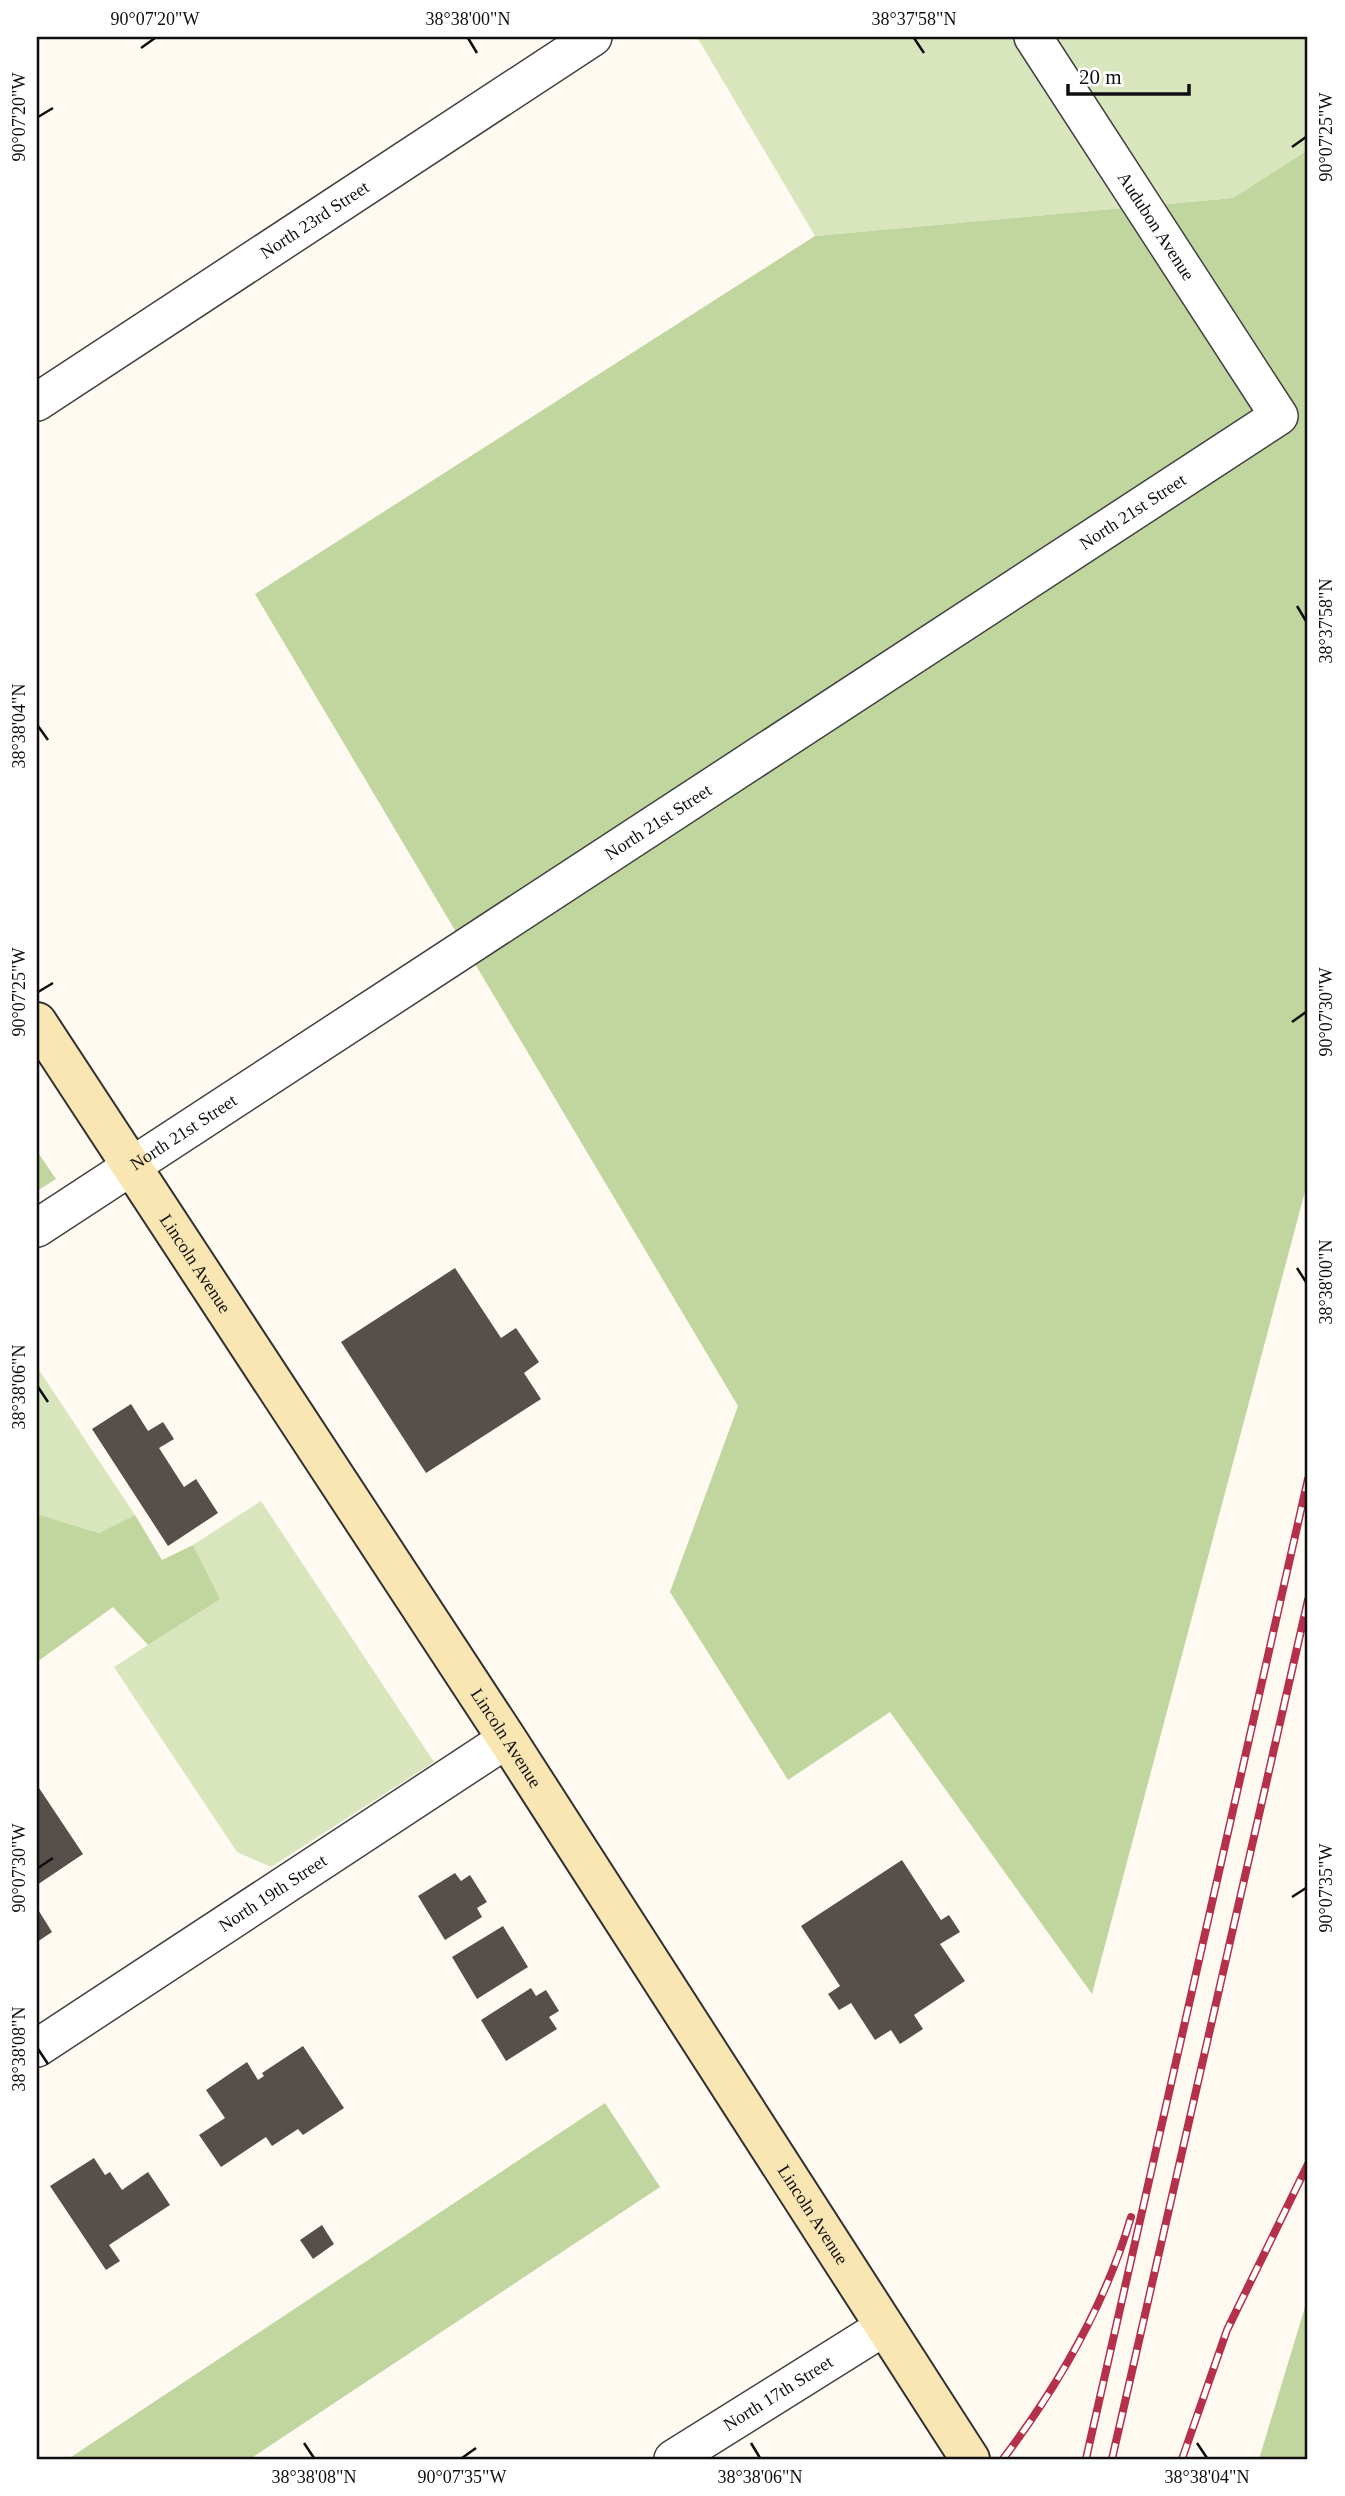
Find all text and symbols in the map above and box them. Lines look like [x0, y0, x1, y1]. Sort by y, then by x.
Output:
text: 90°07'20"W [111, 9, 199, 29]
text: 38°38'00"N [426, 9, 510, 29]
text: 38°37'58"N [872, 9, 956, 29]
scale bar [1068, 52, 1189, 96]
text: 20 m [1079, 65, 1122, 89]
text: 90°07'20"W [9, 73, 29, 161]
text: 90°07'25"W [1316, 93, 1336, 181]
street label: Audubon Avenue [1114, 168, 1198, 284]
street label: North 23rd Street [256, 177, 373, 263]
street label: North 21st Street [1076, 470, 1190, 554]
text: 38°37'58"N [1316, 579, 1336, 663]
text: 38°38'04"N [9, 684, 29, 768]
street label: North 21st Street [601, 780, 715, 864]
text: 90°07'25"W [9, 948, 29, 1036]
text: 90°07'30"W [1316, 968, 1336, 1056]
street label: North 21st Street [126, 1090, 240, 1174]
street label: Lincoln Avenue [156, 1210, 235, 1317]
text: 38°38'00"N [1316, 1240, 1336, 1324]
text: 38°38'06"N [9, 1345, 29, 1429]
street label: Lincoln Avenue [467, 1685, 546, 1791]
text: 90°07'30"W [9, 1824, 29, 1912]
text: 90°07'35"W [1316, 1844, 1336, 1932]
street label: North 19th Street [215, 1850, 330, 1936]
text: 38°38'08"N [9, 2007, 29, 2091]
street label: Lincoln Avenue [774, 2161, 852, 2268]
street label: North 17th Street [720, 2352, 836, 2435]
text: 38°38'08"N [272, 2467, 356, 2487]
text: 90°07'35"W [418, 2467, 506, 2487]
text: 38°38'06"N [718, 2467, 802, 2487]
text: 38°38'04"N [1165, 2467, 1249, 2487]

